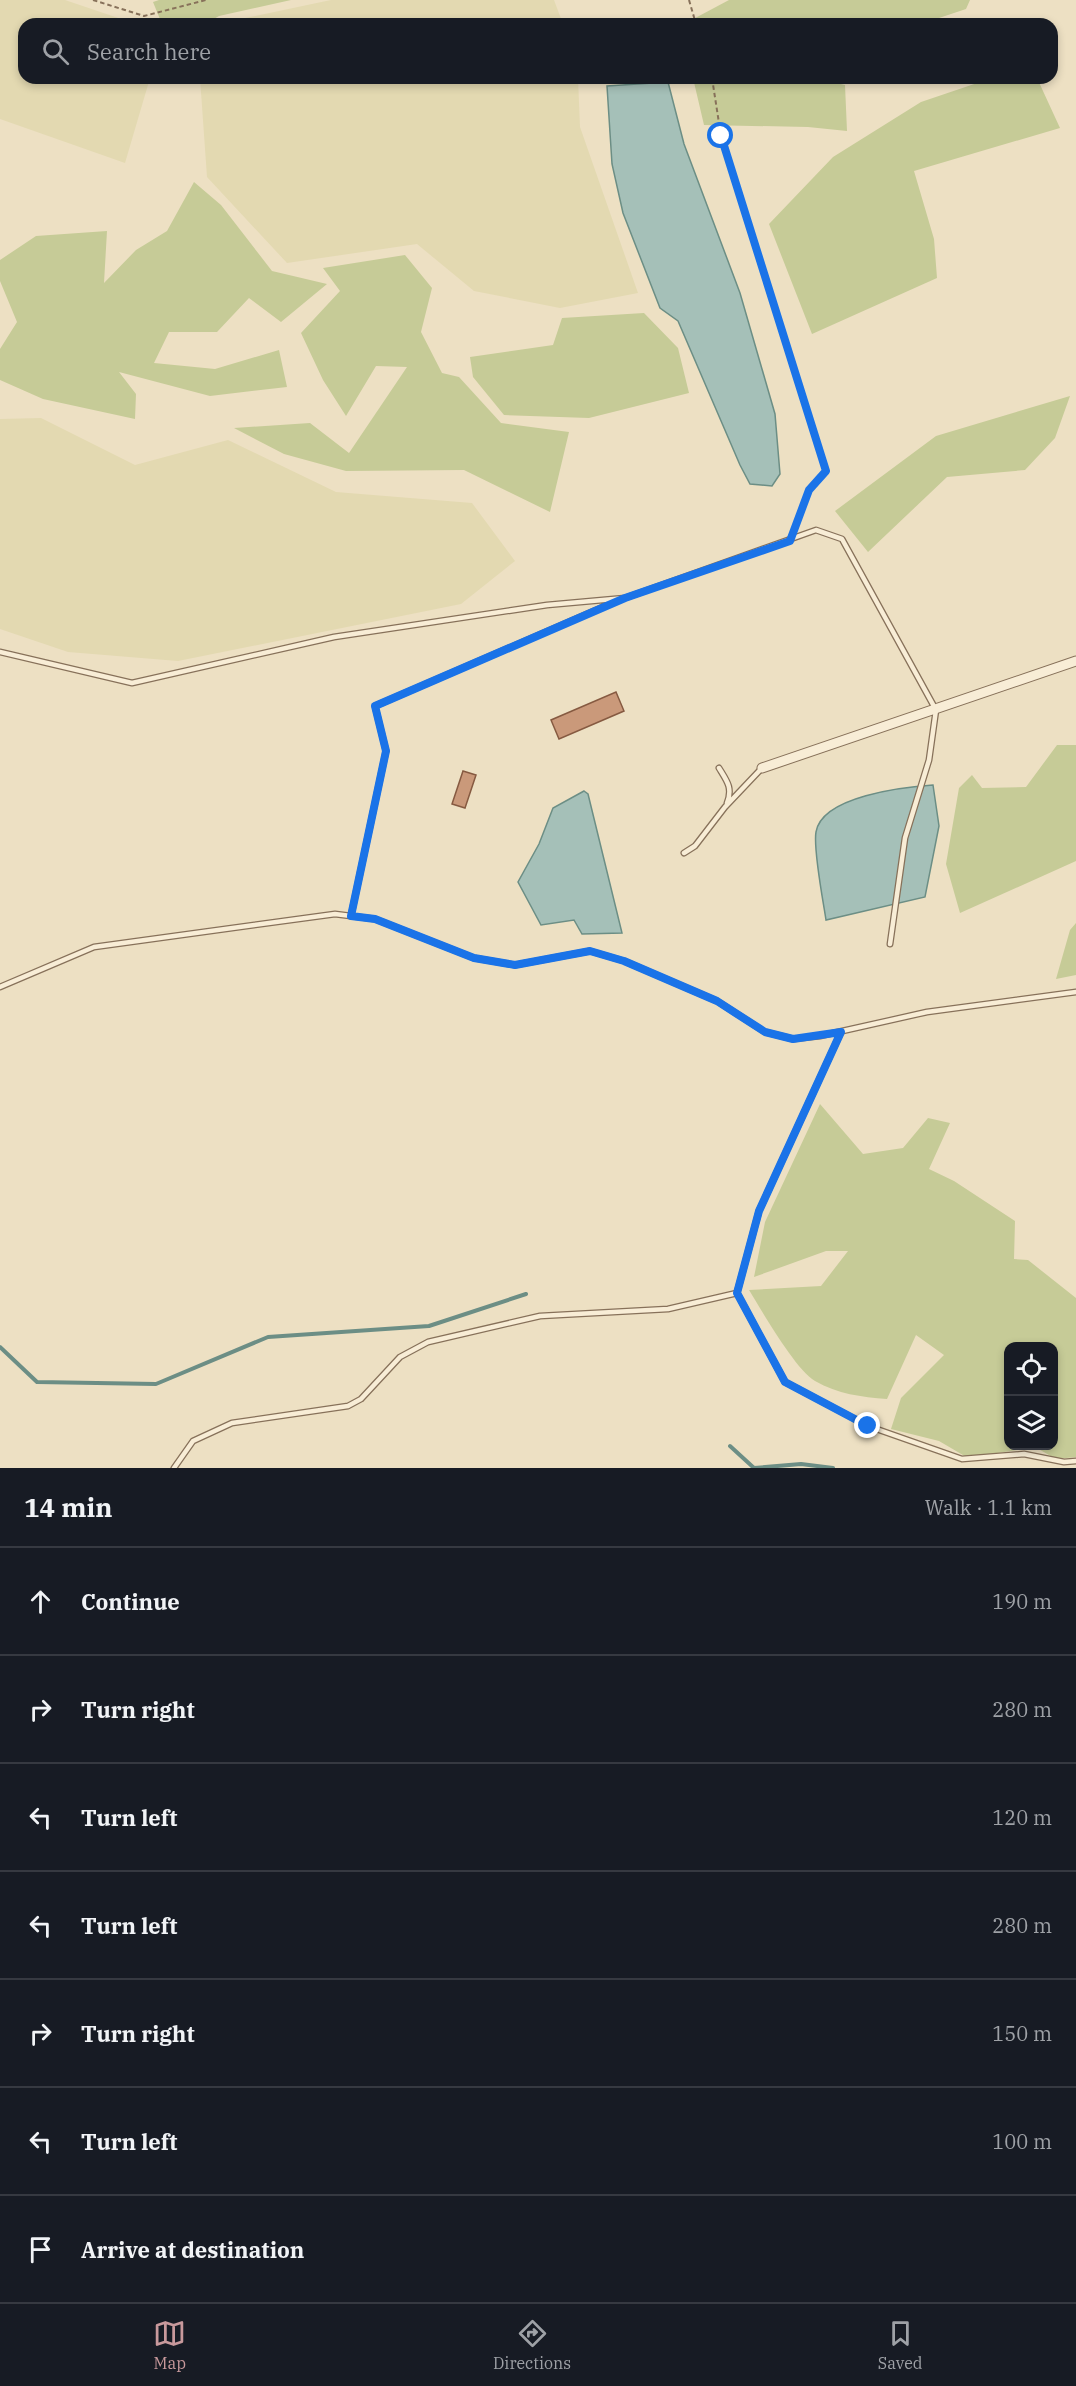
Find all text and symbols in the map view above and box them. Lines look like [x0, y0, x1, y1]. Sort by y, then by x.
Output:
search box [18, 18, 1058, 84]
icon: search [39, 35, 72, 68]
text: Search here [87, 37, 211, 66]
route start [707, 122, 733, 148]
map controls [1004, 1342, 1058, 1450]
button: locate [1004, 1342, 1058, 1396]
button: layers [1004, 1396, 1058, 1450]
route end [854, 1412, 880, 1438]
text: 14 min [24, 1490, 112, 1524]
text: Walk · 1.1 km [925, 1494, 1052, 1521]
icon: ahead [24, 1585, 57, 1618]
text: Continue [81, 1587, 180, 1616]
text: 190 m [992, 1588, 1052, 1615]
icon: right [24, 1693, 57, 1726]
text: Turn right [81, 1695, 195, 1724]
text: 280 m [992, 1696, 1052, 1723]
icon: left [24, 1801, 57, 1834]
text: Turn left [81, 1803, 177, 1832]
text: 120 m [992, 1804, 1052, 1831]
icon: left [24, 1909, 57, 1942]
text: Turn left [81, 1911, 177, 1940]
text: 280 m [992, 1912, 1052, 1939]
icon: right [24, 2017, 57, 2050]
text: Turn right [81, 2019, 195, 2048]
text: 150 m [992, 2020, 1052, 2047]
icon: left [24, 2125, 57, 2158]
text: Turn left [81, 2127, 177, 2156]
text: 100 m [992, 2128, 1052, 2155]
icon: arrive [24, 2233, 57, 2266]
text: Arrive at destination [81, 2235, 304, 2264]
tab: Map [153, 2317, 186, 2373]
tab: Directions [493, 2317, 571, 2373]
tab: Saved [878, 2317, 923, 2373]

